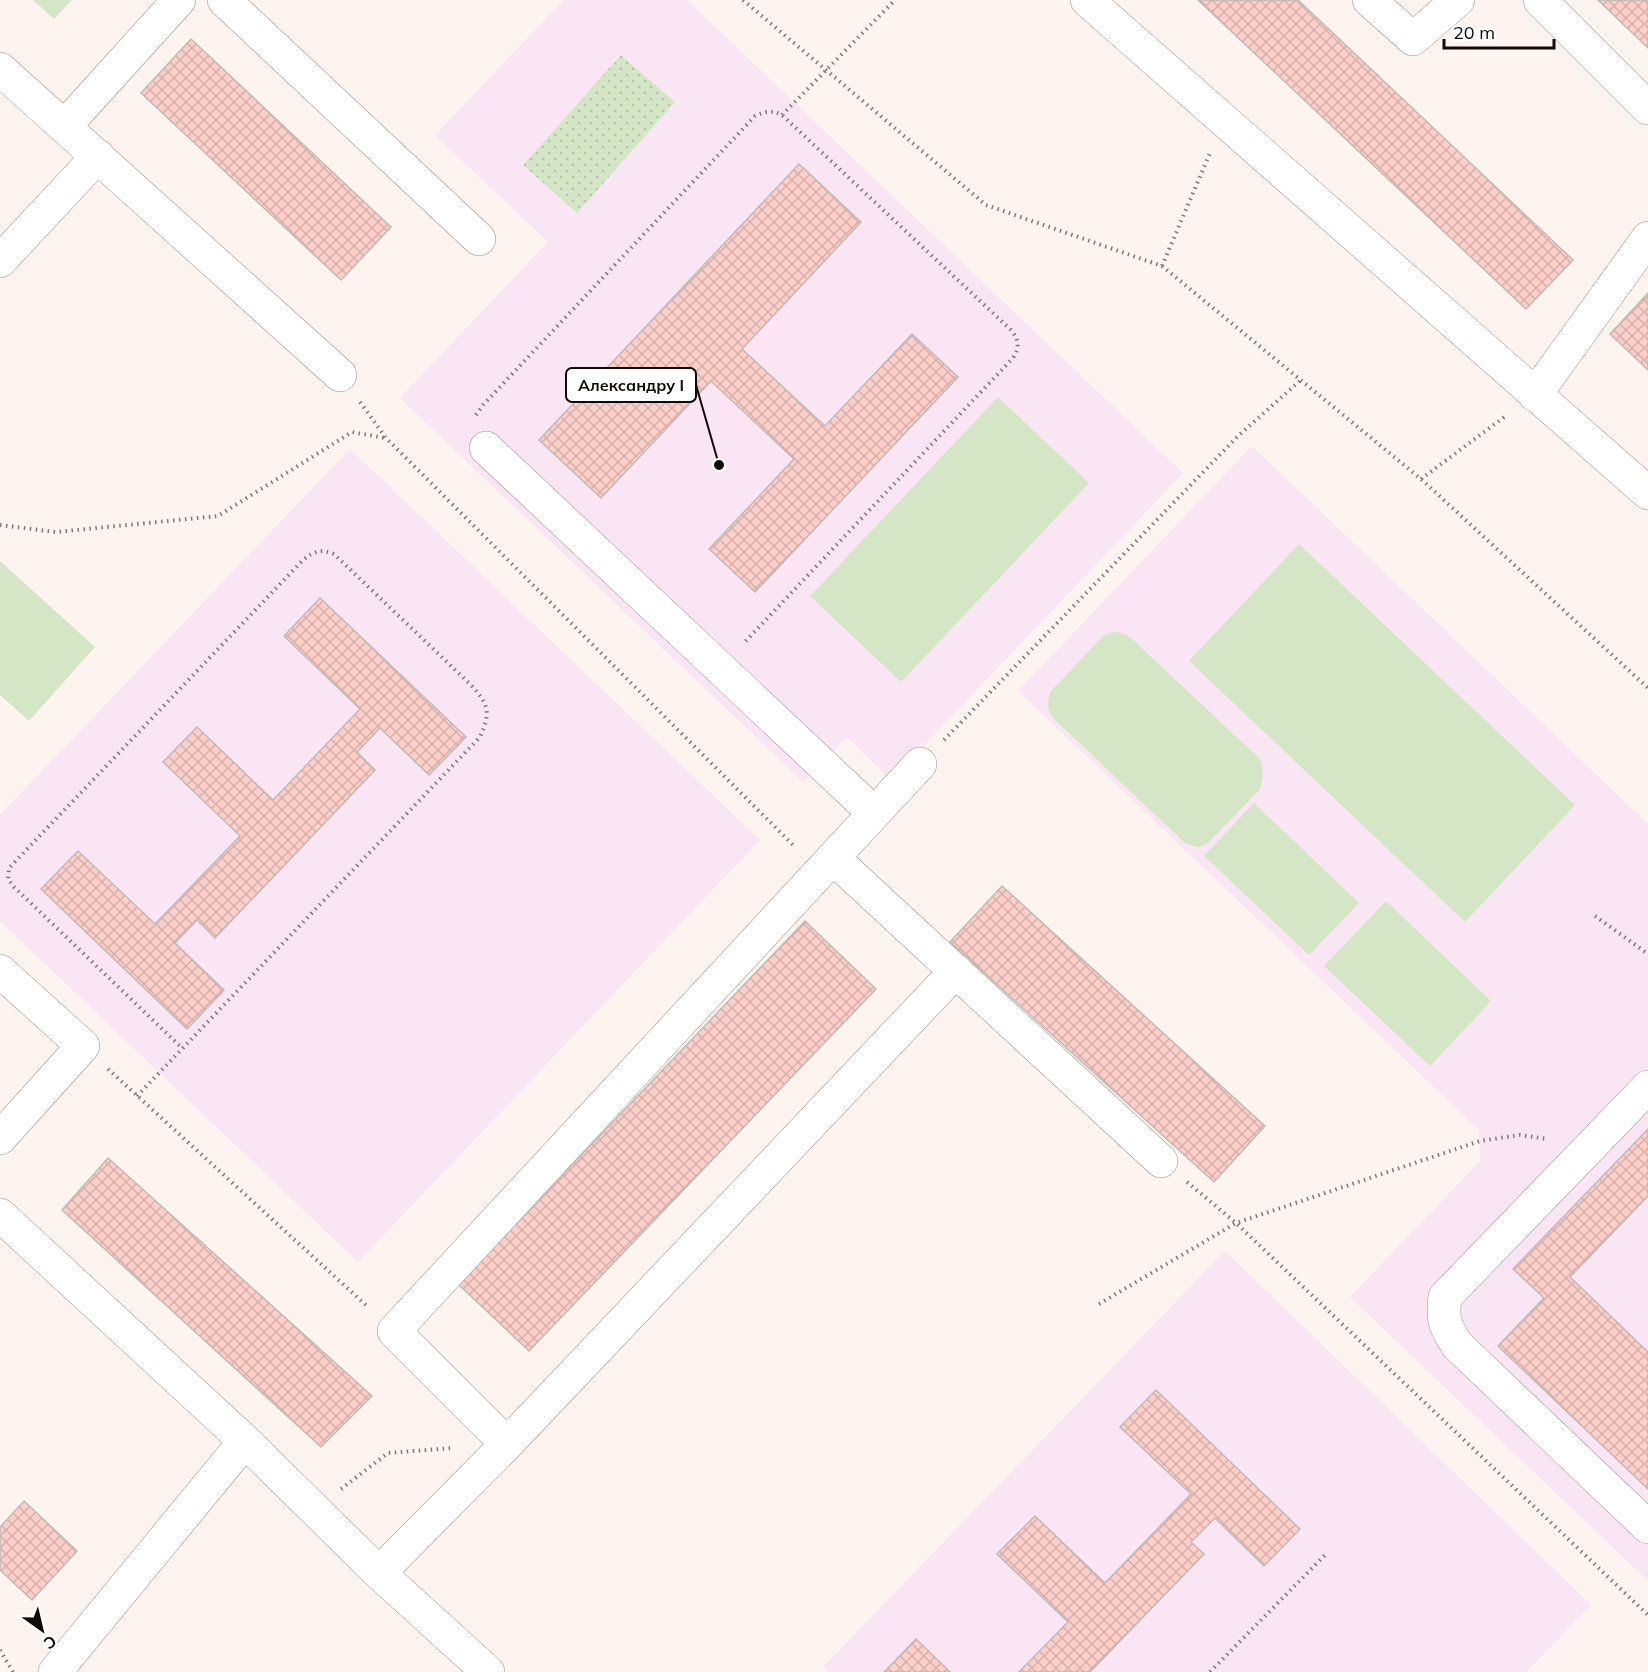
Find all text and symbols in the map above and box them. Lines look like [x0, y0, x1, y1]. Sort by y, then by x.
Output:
scale bar [1444, 12, 1554, 50]
text: 20 m [1453, 21, 1495, 44]
callout: Александру I [566, 368, 696, 402]
text: Александру I [578, 375, 684, 395]
north arrow [12, 1600, 72, 1660]
text: С [40, 1631, 61, 1654]

